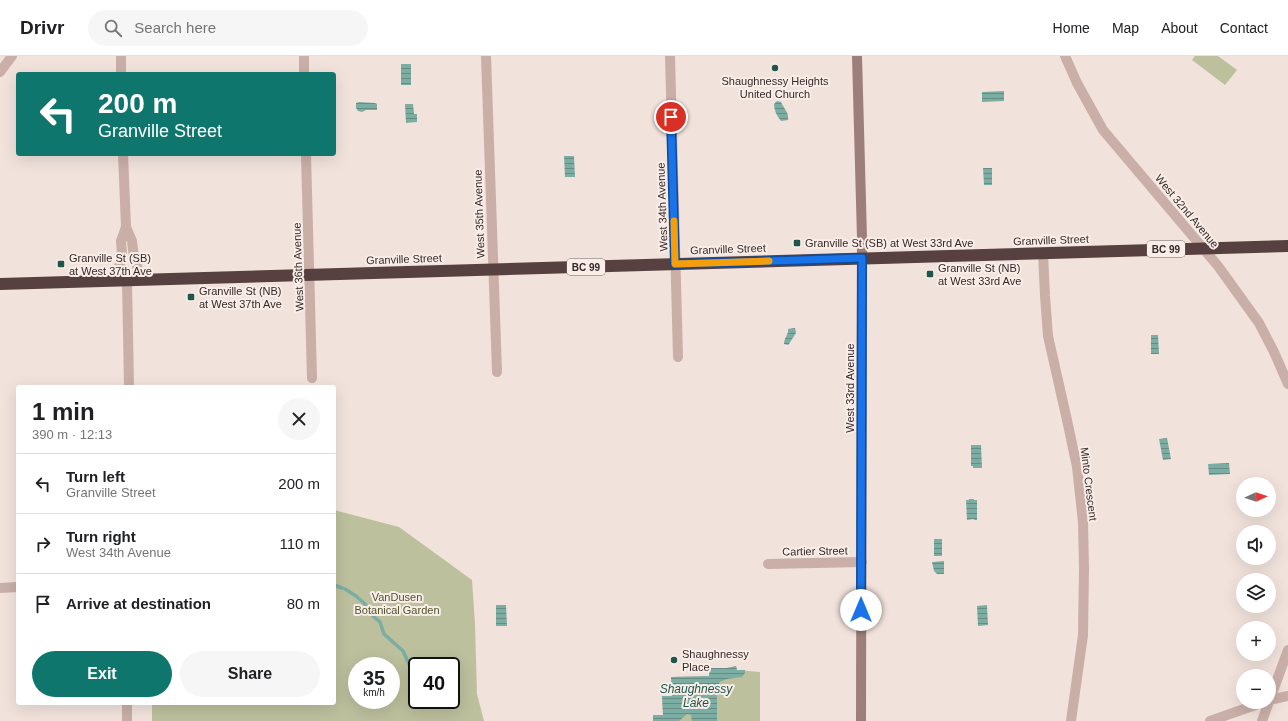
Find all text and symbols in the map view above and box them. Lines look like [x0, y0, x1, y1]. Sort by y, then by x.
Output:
search box [88, 10, 368, 46]
text: Drivr [20, 17, 64, 38]
icon: search [102, 17, 124, 39]
text: Search here [134, 19, 216, 36]
text: Home [1053, 20, 1090, 36]
text: Map [1112, 20, 1139, 36]
text: About [1161, 20, 1198, 36]
text: Contact [1220, 20, 1268, 36]
marker: Shaughnessy Heights United Church [770, 63, 780, 73]
place label: Shaughnessy Heights United Church [721, 75, 829, 100]
icon: left [32, 88, 84, 140]
text: 200 m [98, 88, 177, 119]
pin [654, 100, 688, 134]
icon: arrive [660, 106, 682, 128]
text: Granville Street [98, 121, 222, 141]
street label: West 34th Avenue [654, 162, 670, 252]
street label: West 35th Avenue [471, 169, 487, 259]
street label: West 32nd Avenue [1153, 172, 1221, 250]
street label: West 36th Avenue [290, 222, 306, 312]
street label: Granville Street [1013, 233, 1089, 247]
place label: Granville St (SB) at West 33rd Ave [805, 237, 973, 249]
marker: Granville St (SB) at West 33rd Ave [792, 238, 802, 248]
road number: BC 99 [1147, 241, 1185, 257]
street label: Granville Street [690, 242, 766, 256]
place label: Granville St (SB) at West 37th Ave [69, 252, 152, 277]
street label: Granville Street [366, 252, 442, 266]
marker: Granville St (SB) at West 37th Ave [56, 259, 66, 269]
road number: BC 99 [567, 259, 605, 275]
place label: Granville St (NB) at West 33rd Ave [938, 262, 1021, 287]
marker: Granville St (NB) at West 33rd Ave [925, 269, 935, 279]
place label: Granville St (NB) at West 37th Ave [199, 285, 282, 310]
marker: Granville St (NB) at West 37th Ave [186, 292, 196, 302]
street label: West 33rd Avenue [844, 343, 856, 433]
text: 1 min [32, 398, 95, 425]
button: close [278, 398, 320, 440]
text: 390 m · 12:13 [32, 427, 112, 442]
street label: Minto Crescent [1079, 447, 1099, 521]
text: Turn left [66, 468, 125, 485]
icon: left [32, 473, 54, 495]
text: 200 m [278, 475, 320, 492]
north arrow [1236, 477, 1276, 517]
map controls [1236, 477, 1276, 709]
text: Granville Street [66, 485, 156, 500]
button: sound [1236, 525, 1276, 565]
text: Turn right [66, 528, 136, 545]
icon: right [32, 533, 54, 555]
text: 110 m [279, 535, 320, 552]
street label: Cartier Street [782, 544, 848, 558]
text: West 34th Avenue [66, 545, 171, 560]
button: layers [1236, 573, 1276, 613]
position arrow [840, 589, 882, 631]
park label: VanDusen Botanical Garden [355, 591, 440, 616]
icon: arrive [32, 593, 54, 615]
text: Arrive at destination [66, 595, 211, 612]
text: 80 m [287, 595, 320, 612]
button: + [1236, 621, 1276, 661]
place label: Shaughnessy Place [682, 648, 749, 673]
button: Exit [32, 651, 172, 697]
button: Share [180, 651, 320, 697]
marker: Shaughnessy Place [669, 655, 679, 665]
speed limit sign: 40 [408, 657, 460, 709]
text: 35 [363, 667, 385, 689]
button: − [1236, 669, 1276, 709]
water label: Shaughnessy Lake [660, 682, 733, 710]
text: km/h [363, 687, 385, 698]

